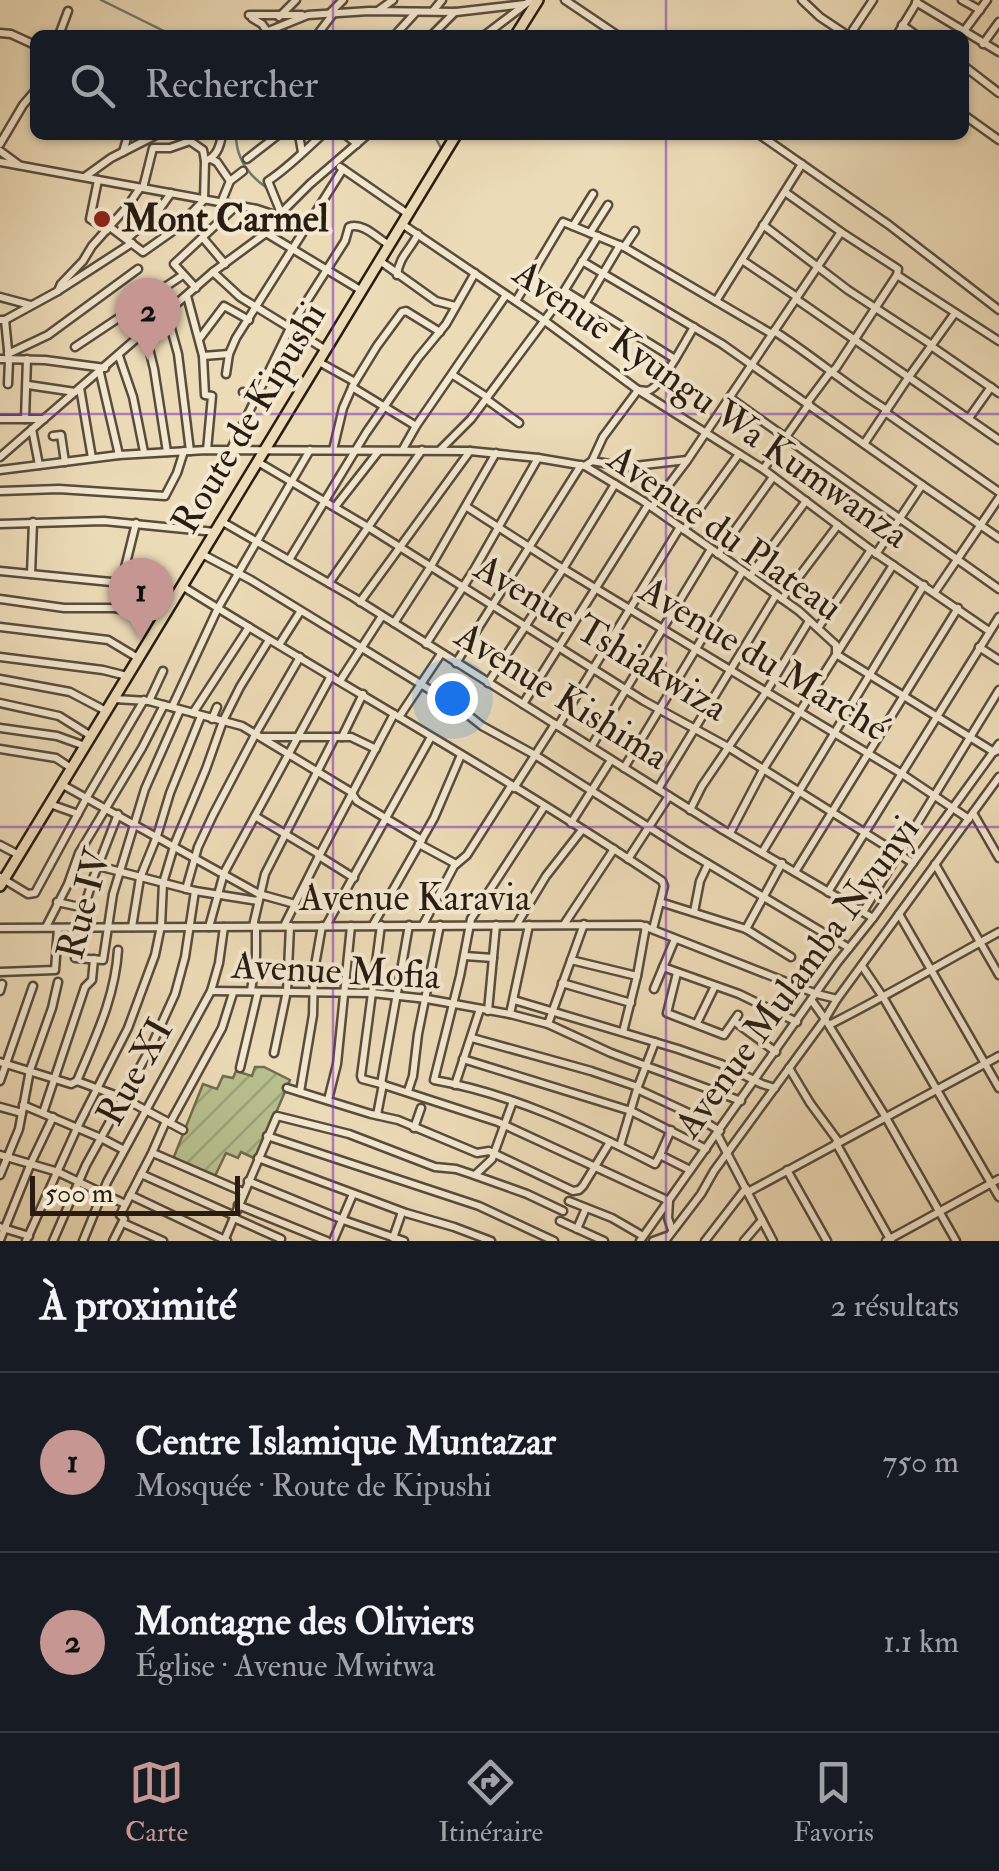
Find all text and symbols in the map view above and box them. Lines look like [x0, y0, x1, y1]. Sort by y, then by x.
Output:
search box [30, 30, 969, 140]
icon: search [65, 58, 120, 113]
text: Rechercher [145, 61, 318, 109]
place label: Mont Carmel [121, 195, 329, 243]
marker: Mont Carmel [91, 208, 113, 230]
street label: Avenue Kyungu Wa Kumwanza [503, 248, 918, 559]
pin: 2 [116, 278, 180, 360]
street label: Route de Kipushi [161, 293, 337, 543]
street label: Avenue du Plateau [598, 434, 852, 632]
street label: Avenue Tshiakwiza [465, 543, 736, 732]
pin: 1 [108, 558, 174, 640]
street label: Avenue du Marché [630, 565, 897, 752]
street label: Avenue Kishima [446, 611, 678, 781]
your location [427, 673, 478, 724]
street label: Avenue Mulamba Nyunyi [663, 807, 930, 1148]
street label: Rue IV [46, 842, 122, 965]
street label: Avenue Karavia [298, 874, 531, 922]
street label: Avenue Mofia [229, 942, 442, 1000]
street label: Rue XI [86, 1010, 184, 1134]
scale bar [30, 1171, 240, 1216]
text: 500 m [45, 1176, 113, 1211]
text: À proximité [40, 1280, 236, 1332]
text: 2 résultats [830, 1286, 959, 1326]
text: Centre Islamique Muntazar [135, 1418, 556, 1466]
text: 1 [67, 1442, 78, 1482]
text: 750 m [883, 1442, 959, 1482]
text: Mosquée · Route de Kipushi [135, 1466, 492, 1506]
text: Montagne des Oliviers [135, 1598, 474, 1646]
text: 2 [64, 1622, 81, 1662]
text: 1.1 km [883, 1622, 959, 1662]
text: Église · Avenue Mwitwa [135, 1646, 435, 1686]
tab: Carte [125, 1755, 188, 1850]
tab: Itinéraire [438, 1755, 543, 1850]
tab: Favoris [793, 1755, 874, 1850]

